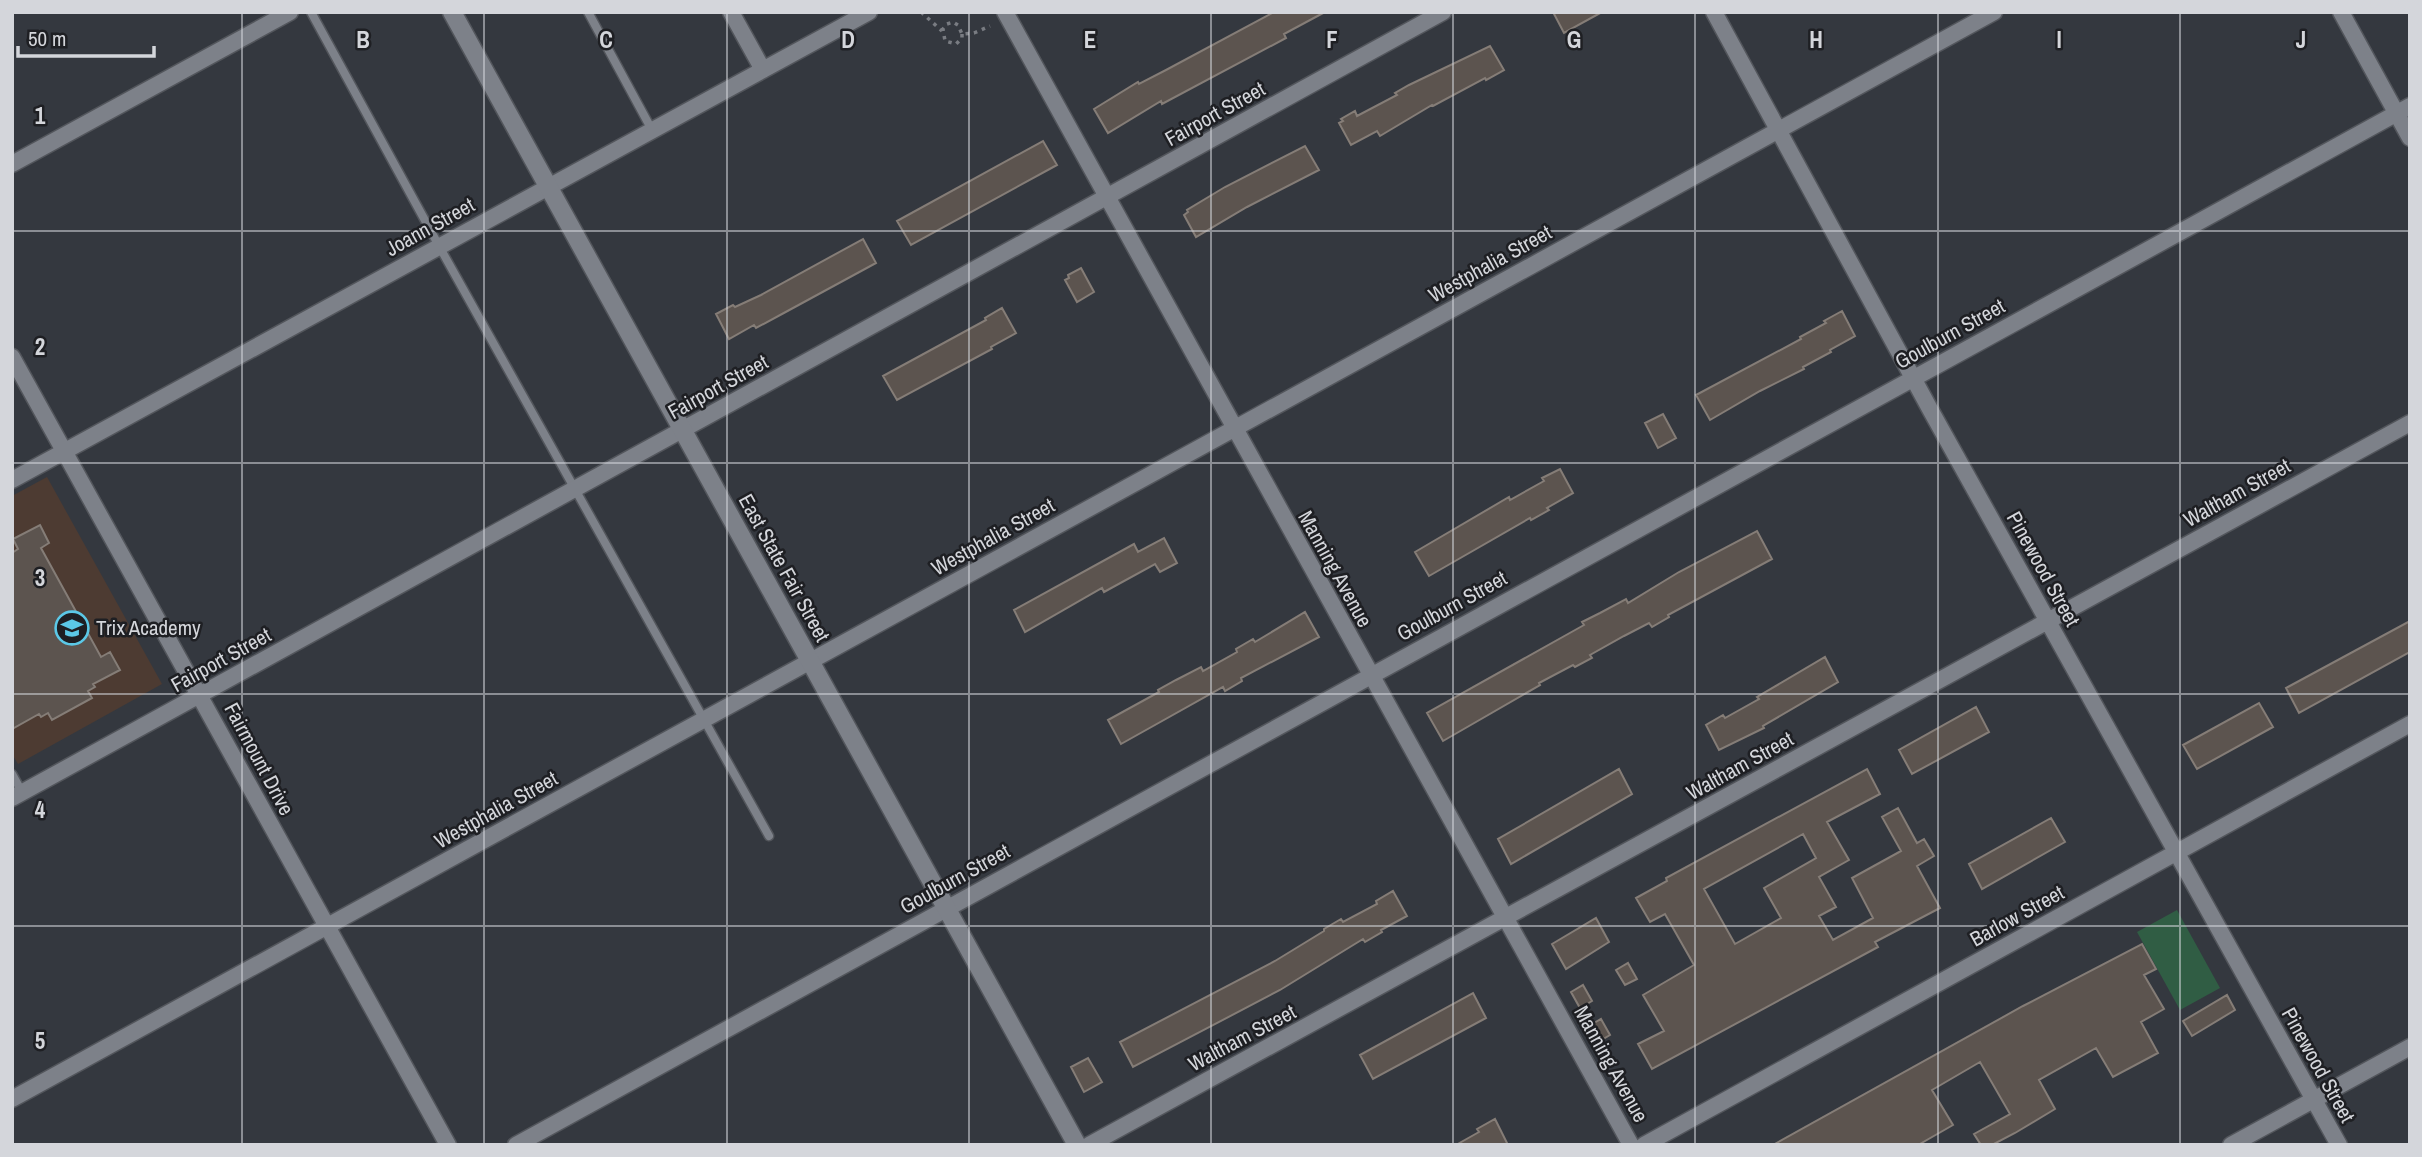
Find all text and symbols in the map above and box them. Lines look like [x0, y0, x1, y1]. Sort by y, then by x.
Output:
scale bar [18, 14, 154, 58]
text: 50 m [28, 24, 66, 53]
text: B [356, 24, 370, 55]
text: C [599, 24, 613, 55]
text: D [841, 24, 855, 55]
text: E [1084, 24, 1096, 55]
text: F [1326, 24, 1338, 55]
text: G [1567, 24, 1581, 55]
text: H [1809, 24, 1823, 55]
text: I [2056, 24, 2062, 55]
text: J [2296, 24, 2306, 55]
street label: Fairport Street [1160, 74, 1270, 153]
text: 1 [35, 100, 46, 131]
street label: Joann Street [380, 190, 480, 263]
street label: Westphalia Street [1423, 218, 1557, 309]
street label: Goulburn Street [1890, 291, 2010, 376]
text: 2 [35, 331, 45, 362]
street label: Fairport Street [663, 347, 773, 426]
street label: Waltham Street [2178, 451, 2296, 534]
street label: East State Fair Street [732, 489, 837, 647]
street label: Westphalia Street [926, 491, 1060, 582]
street label: Manning Avenue [1291, 505, 1379, 632]
street label: Pinewood Street [2000, 506, 2087, 632]
text: 3 [35, 562, 45, 593]
street label: Goulburn Street [1392, 563, 1512, 648]
school or university icon: Trix Academy [53, 609, 91, 647]
place label: Trix Academy [96, 613, 201, 642]
street label: Fairport Street [166, 620, 276, 699]
street label: Fairmount Drive [218, 697, 301, 820]
street label: Waltham Street [1681, 724, 1799, 807]
street label: Westphalia Street [429, 764, 563, 855]
text: 4 [35, 794, 46, 825]
street label: Goulburn Street [895, 836, 1015, 921]
street label: Barlow Street [1965, 878, 2069, 953]
street label: Waltham Street [1183, 997, 1301, 1078]
street label: Manning Avenue [1567, 1000, 1655, 1127]
street label: Pinewood Street [2275, 1002, 2362, 1128]
text: 5 [35, 1025, 45, 1056]

